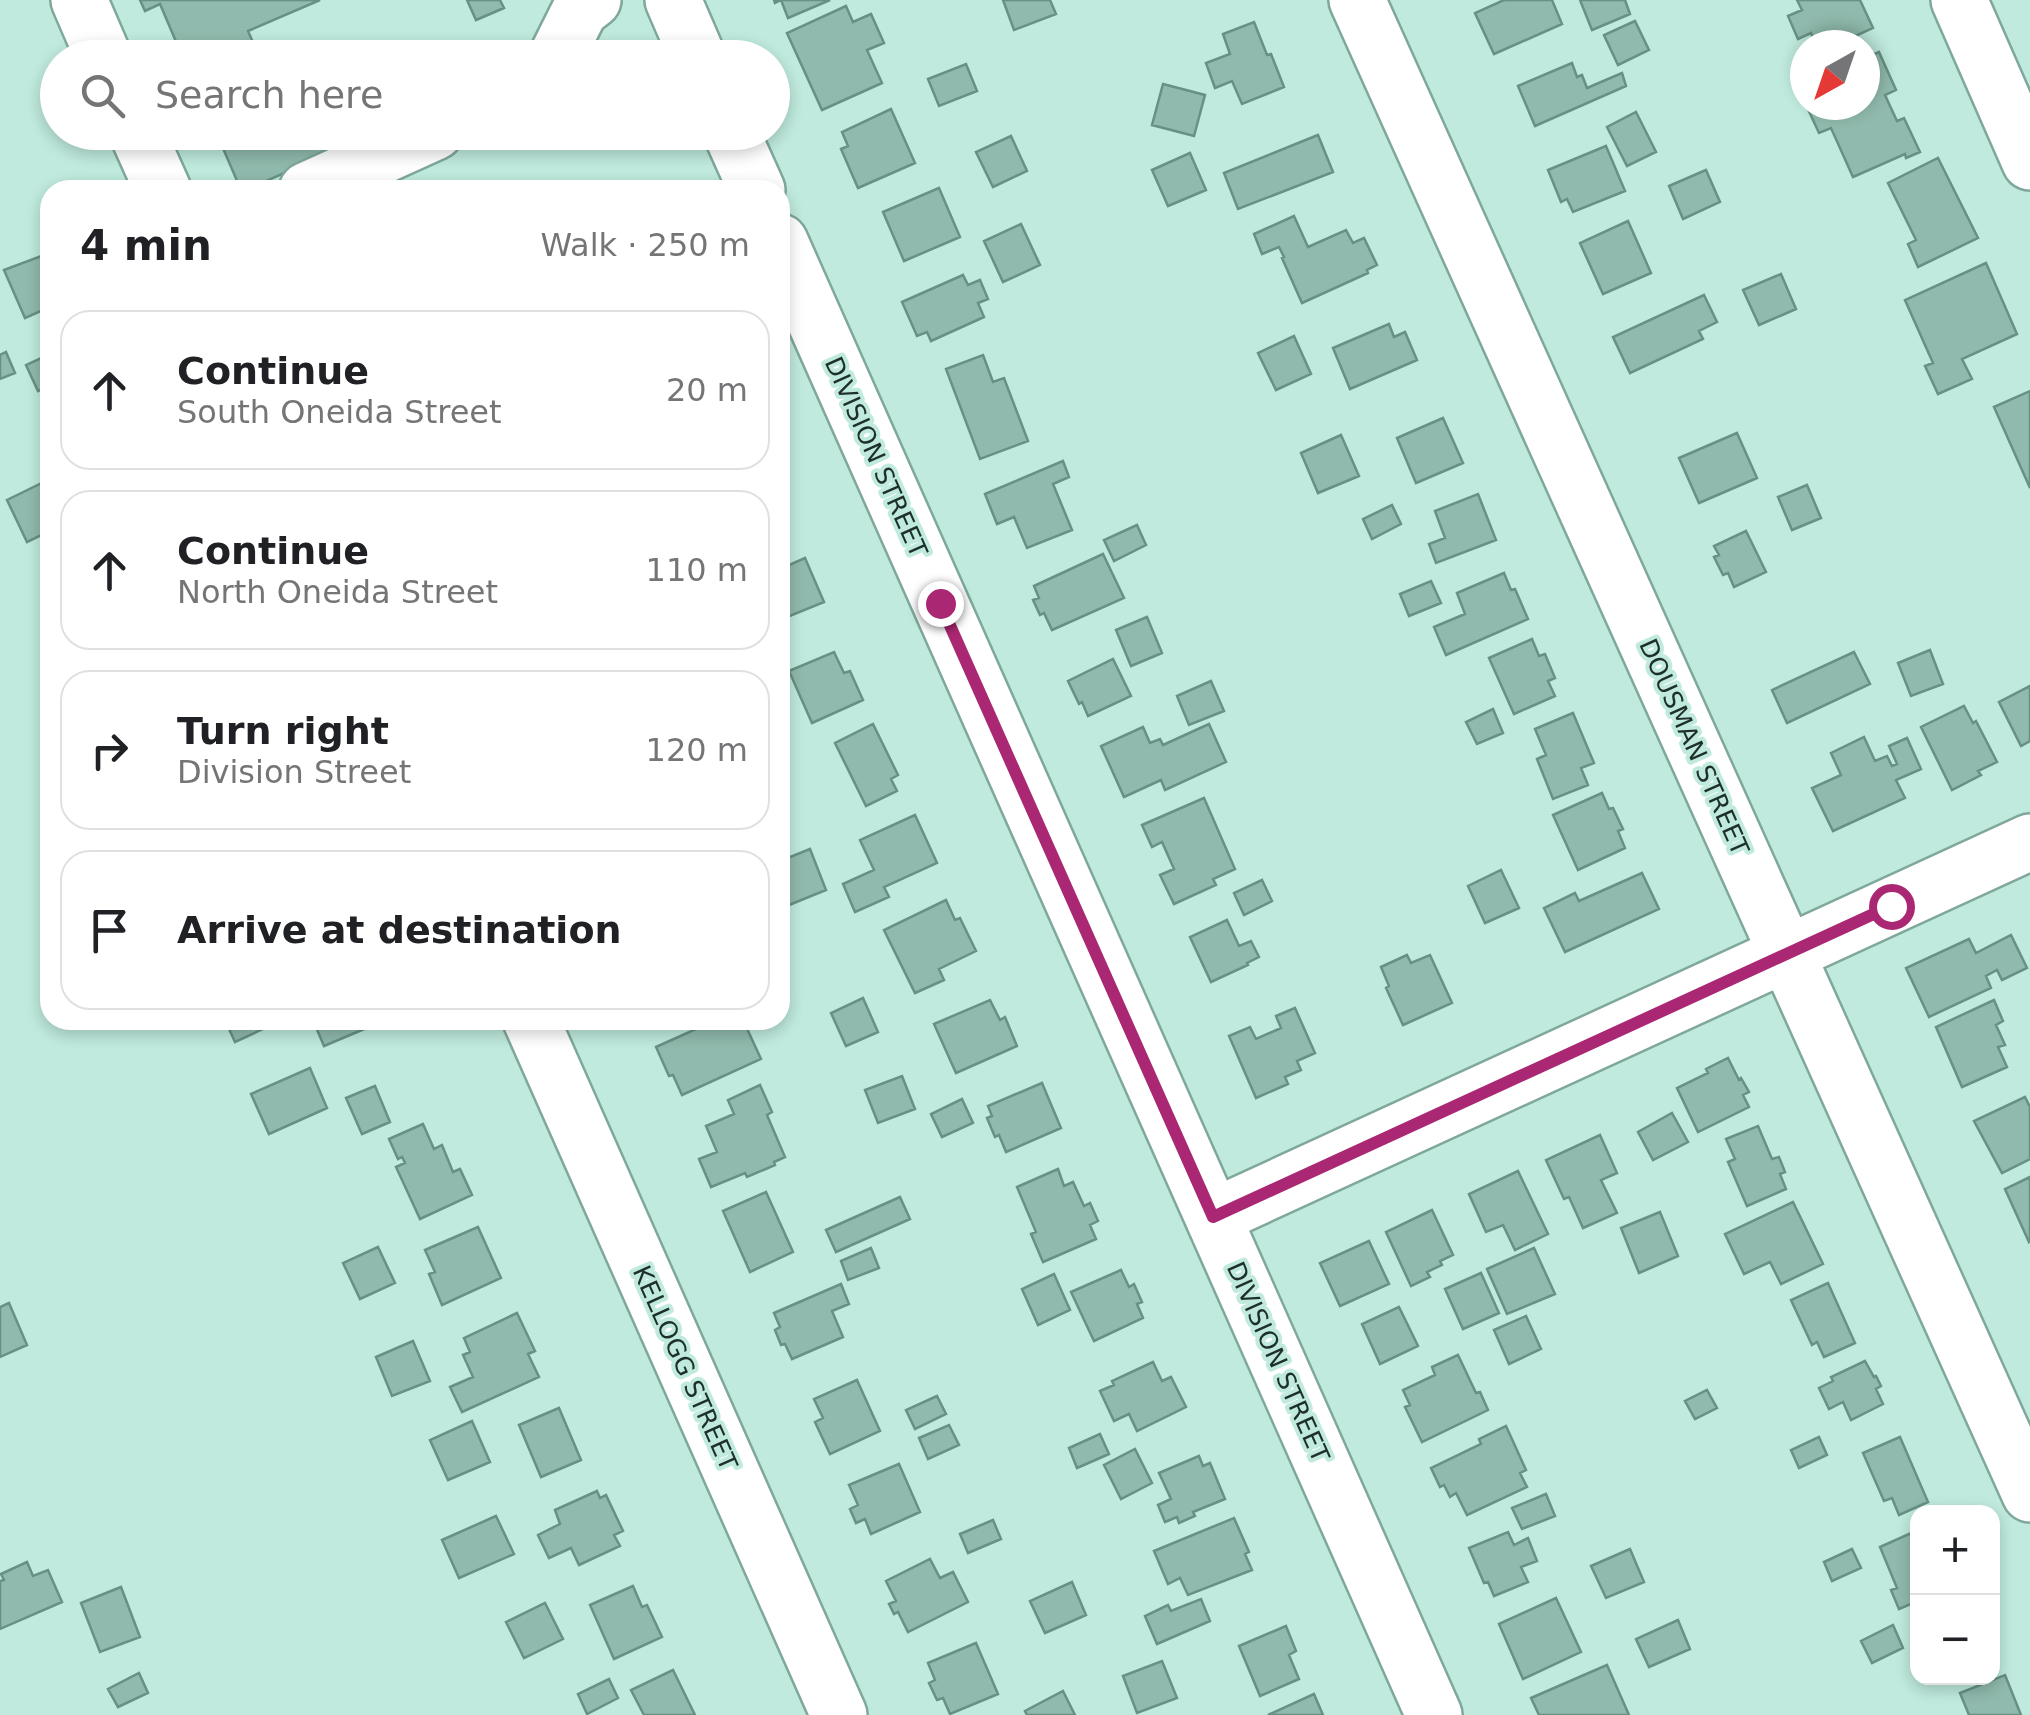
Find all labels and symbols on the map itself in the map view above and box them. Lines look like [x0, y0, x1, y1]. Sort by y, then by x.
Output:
north arrow [1790, 30, 1880, 120]
street label: DIVISION STREET [819, 352, 933, 562]
route end [918, 581, 964, 627]
street label: DOUSMAN STREET [1633, 634, 1755, 860]
route start [1869, 884, 1915, 930]
street label: DIVISION STREET [1221, 1257, 1335, 1467]
street label: KELLOGG STREET [627, 1261, 743, 1475]

